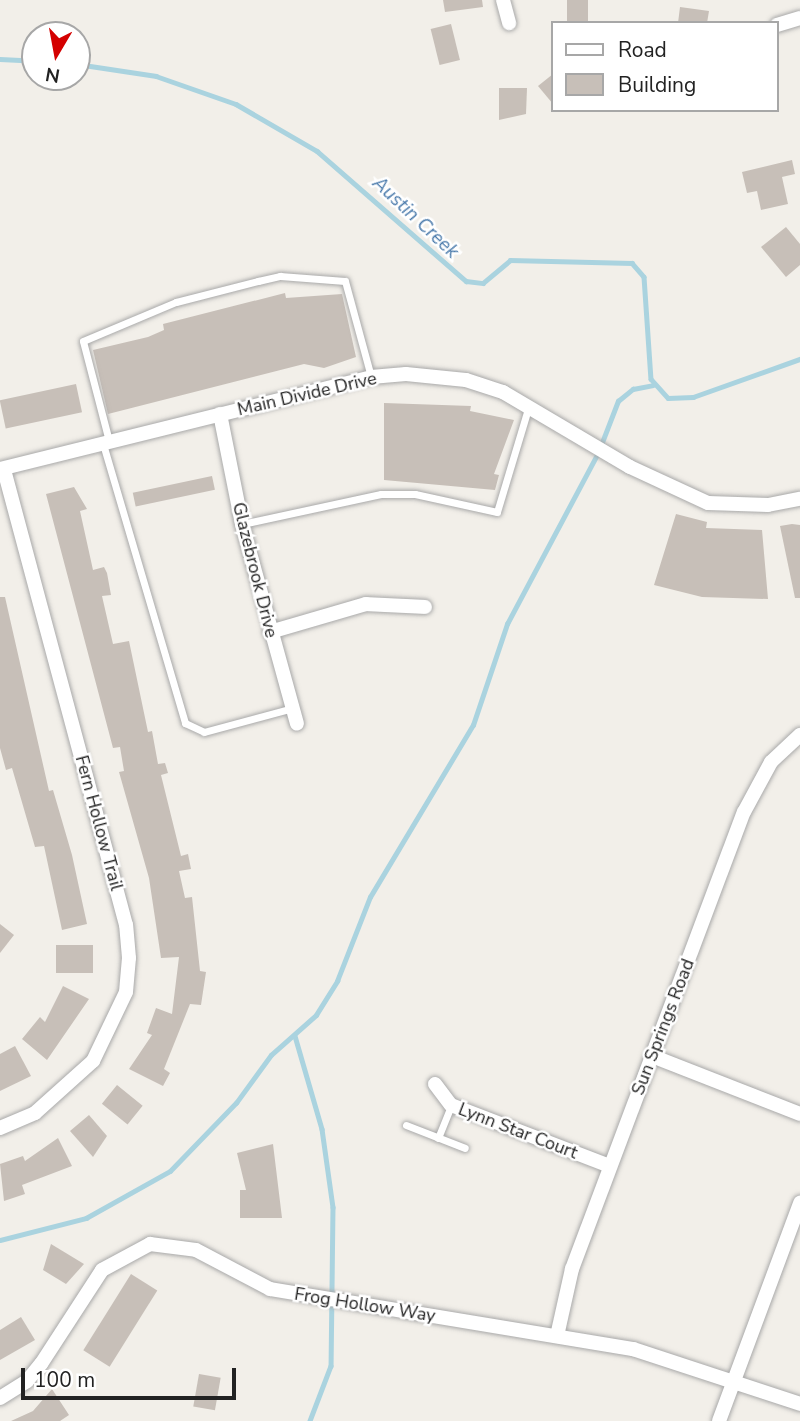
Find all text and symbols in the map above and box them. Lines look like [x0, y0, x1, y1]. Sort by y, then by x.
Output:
north arrow [21, 21, 91, 91]
legend [552, 21, 779, 112]
text: Road [618, 36, 667, 64]
text: N [43, 61, 62, 89]
text: Building [618, 71, 696, 99]
water label: Austin Creek [367, 172, 463, 264]
street label: Main Divide Drive [235, 367, 379, 421]
street label: Glazebrook Drive [228, 500, 282, 640]
street label: Fern Hollow Trail [71, 753, 127, 893]
street label: Sun Springs Road [627, 956, 699, 1098]
street label: Lynn Star Court [455, 1098, 581, 1164]
street label: Frog Hollow Way [293, 1283, 437, 1327]
scale bar [24, 1354, 240, 1398]
text: 100 m [34, 1366, 95, 1394]

